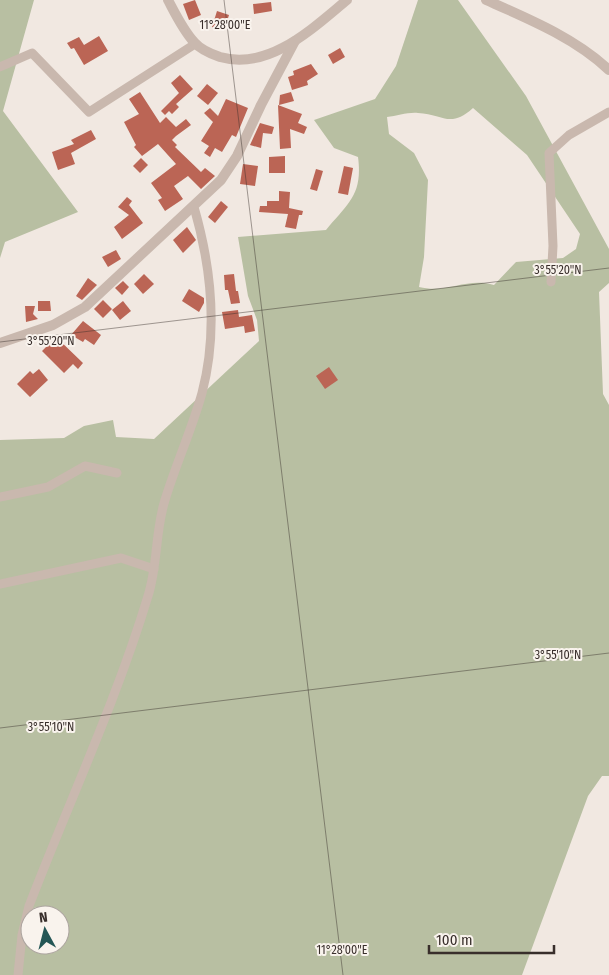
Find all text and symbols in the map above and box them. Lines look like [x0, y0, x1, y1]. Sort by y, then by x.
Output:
text: 11°28'00"E [200, 18, 251, 32]
text: 3°55'20"N [534, 263, 582, 277]
text: 3°55'20"N [27, 334, 75, 348]
text: 3°55'10"N [535, 648, 581, 662]
text: 3°55'10"N [28, 720, 74, 734]
north arrow [20, 905, 70, 955]
text: N [38, 909, 49, 927]
scale bar [429, 922, 554, 954]
text: 100 m [436, 931, 473, 949]
text: 11°28'00"E [317, 943, 368, 957]

